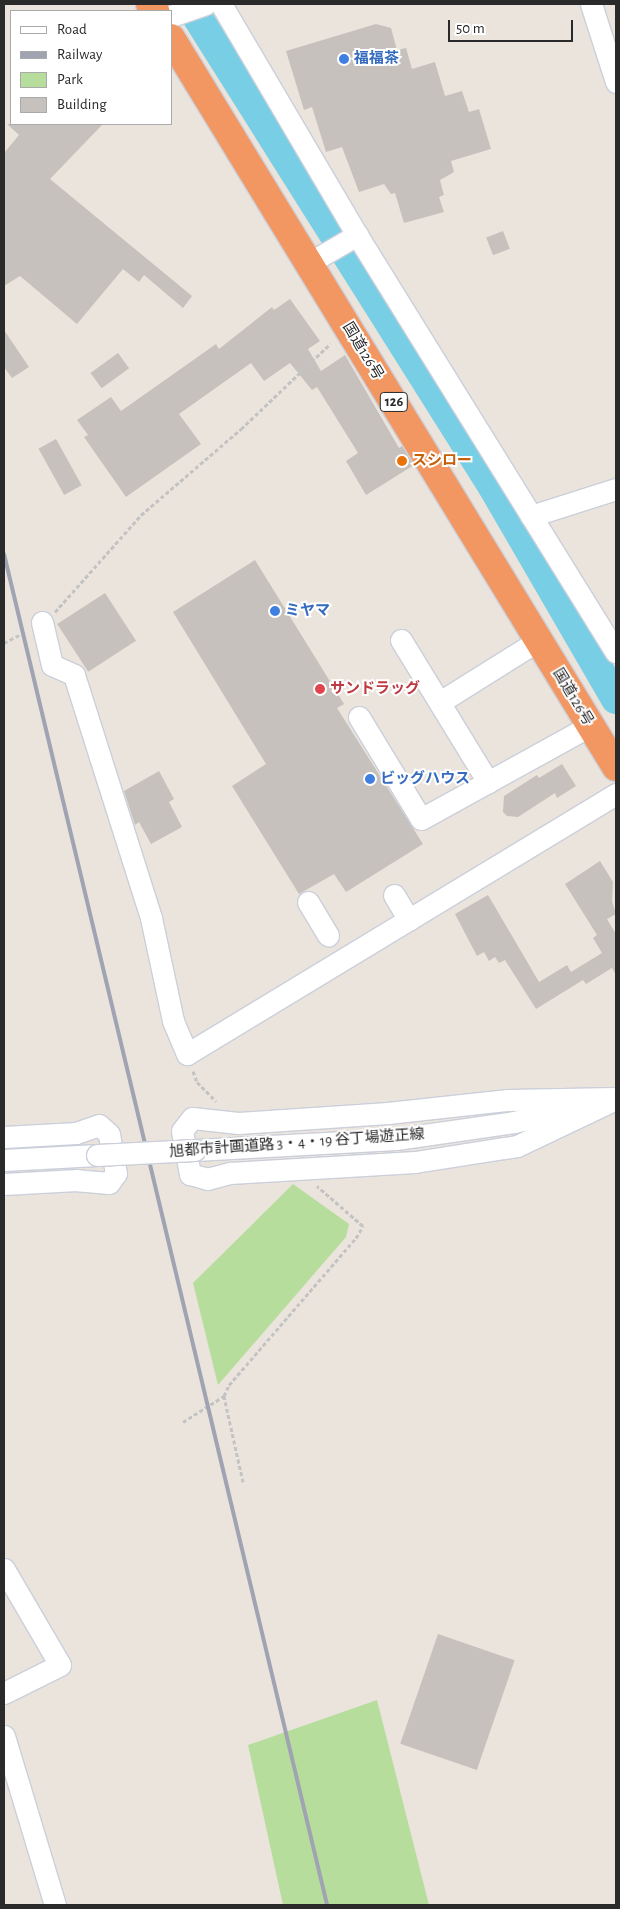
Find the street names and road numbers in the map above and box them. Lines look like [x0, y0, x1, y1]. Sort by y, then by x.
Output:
street label: 国道126号 [339, 319, 387, 383]
road number: 126 [379, 391, 409, 414]
street label: 国道126号 [549, 665, 597, 729]
street label: 旭都市計画道路 3・4・19 谷丁場遊正線 [169, 1125, 425, 1161]

